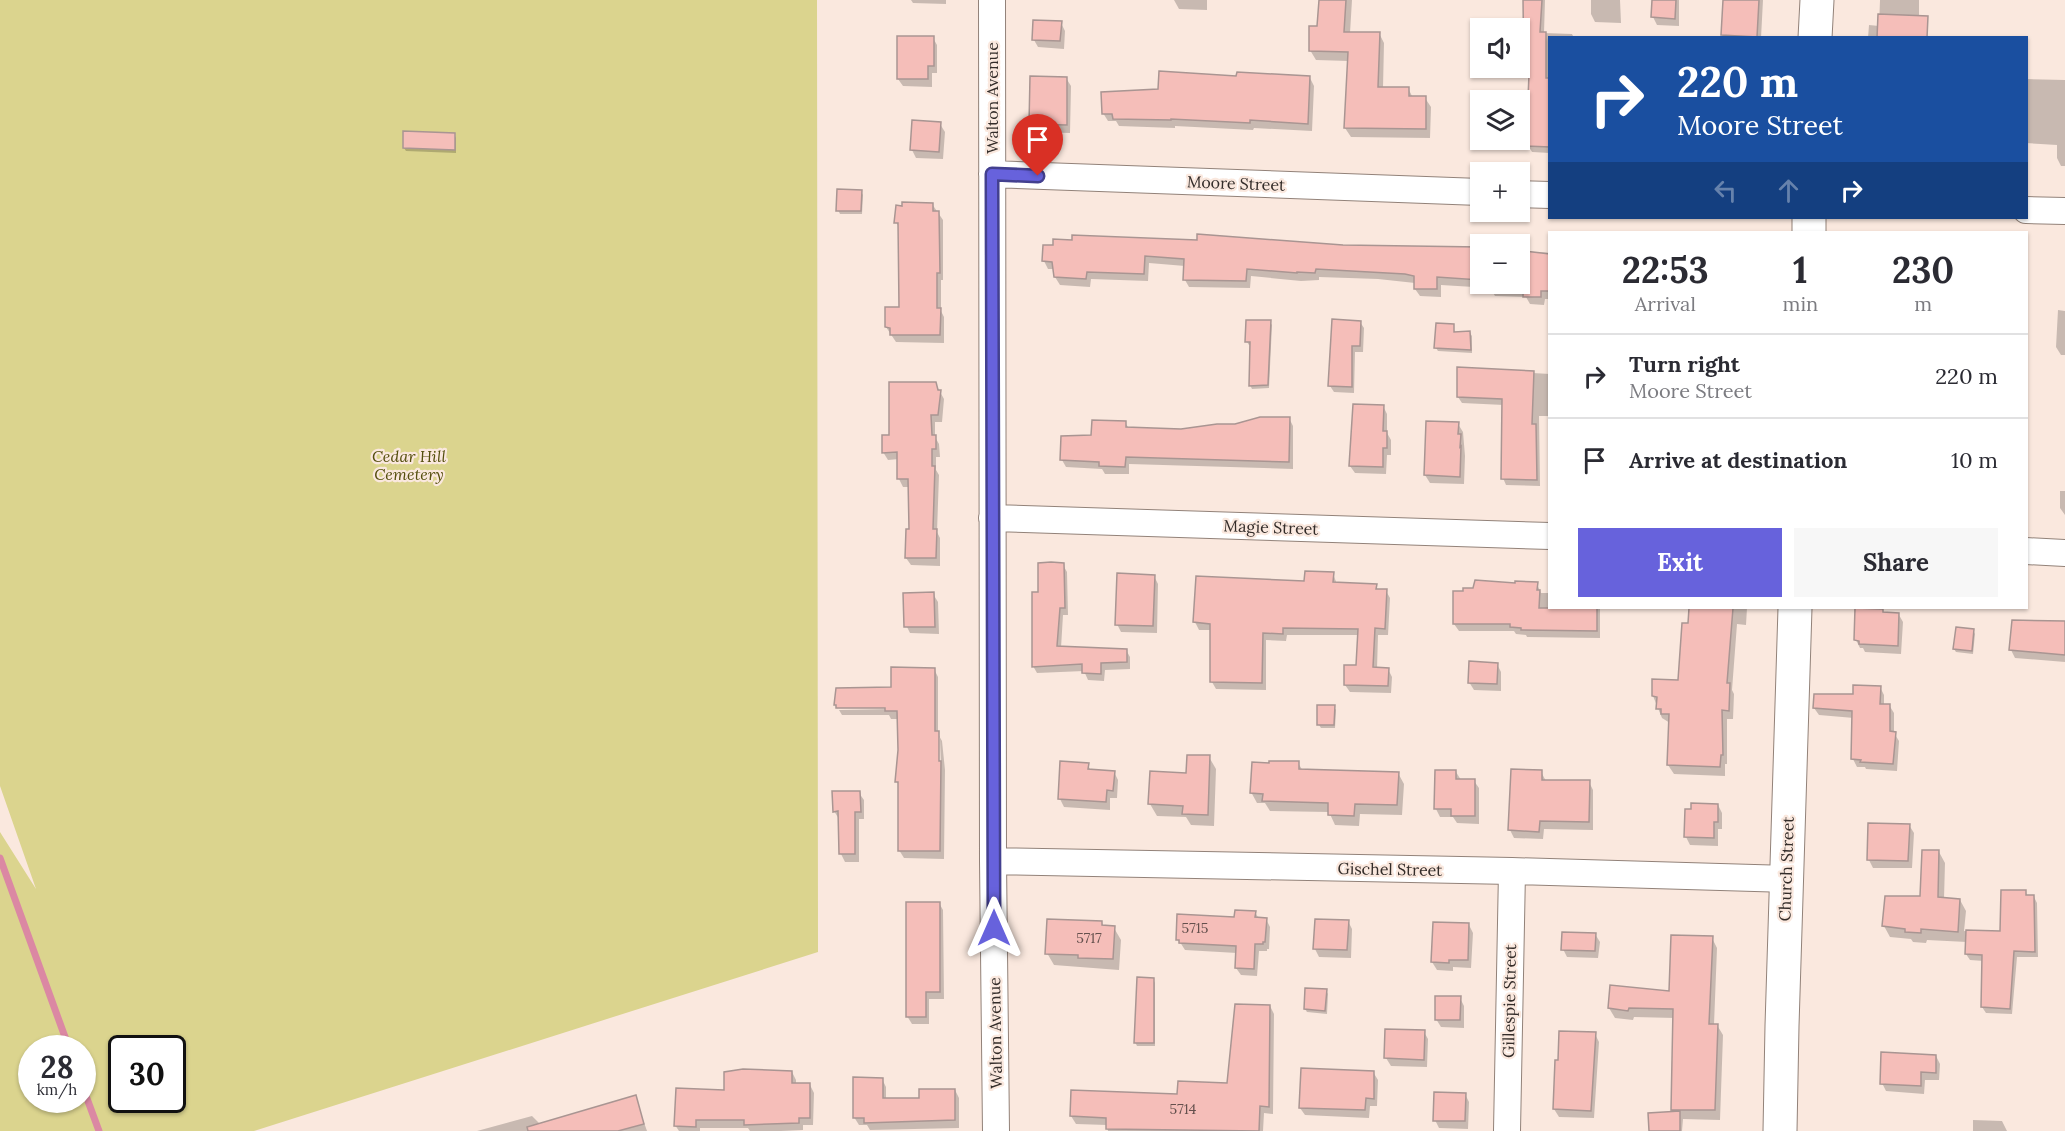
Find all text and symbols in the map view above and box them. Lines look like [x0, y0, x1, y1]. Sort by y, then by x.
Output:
map controls [1470, 18, 1530, 294]
button: sound [1470, 18, 1530, 78]
street label: Walton Avenue [982, 42, 1002, 154]
text: 220 m [1677, 55, 1798, 109]
icon: right [1578, 60, 1656, 138]
button: layers [1470, 90, 1530, 150]
text: Moore Street [1677, 108, 1843, 142]
pin [1012, 114, 1063, 176]
icon: arrive [1021, 123, 1054, 156]
button: + [1470, 162, 1530, 222]
street label: Moore Street [1187, 171, 1286, 195]
icon: left [1709, 174, 1742, 207]
icon: ahead [1772, 174, 1805, 207]
icon: right [1835, 174, 1868, 207]
button: − [1470, 234, 1530, 294]
text: 22:53 [1622, 247, 1709, 293]
text: 1 [1793, 247, 1808, 293]
text: 230 [1892, 247, 1954, 293]
text: Arrival [1635, 291, 1696, 316]
text: min [1783, 291, 1818, 316]
text: m [1914, 291, 1932, 316]
text: Turn right [1629, 350, 1740, 378]
icon: right [1578, 360, 1611, 393]
text: 220 m [1935, 362, 1998, 390]
text: Moore Street [1629, 378, 1752, 403]
icon: arrive [1578, 444, 1611, 477]
park label: Cedar Hill Cemetery [372, 446, 447, 484]
text: Arrive at destination [1629, 446, 1847, 474]
text: 10 m [1951, 446, 1998, 474]
street label: Magie Street [1223, 515, 1320, 539]
button: Exit [1578, 528, 1782, 597]
button: Share [1794, 528, 1998, 597]
street label: Church Street [1774, 815, 1798, 922]
street label: Gischel Street [1337, 858, 1443, 880]
position arrow [962, 896, 1026, 960]
house number: 5715 [1182, 919, 1208, 937]
house number: 5717 [1076, 929, 1102, 947]
street label: Gillespie Street [1498, 943, 1520, 1058]
street label: Walton Avenue [984, 977, 1006, 1089]
speed limit sign: 30 [108, 1035, 186, 1113]
text: 28 [40, 1048, 74, 1086]
text: km/h [37, 1080, 77, 1099]
house number: 5714 [1170, 1100, 1197, 1118]

